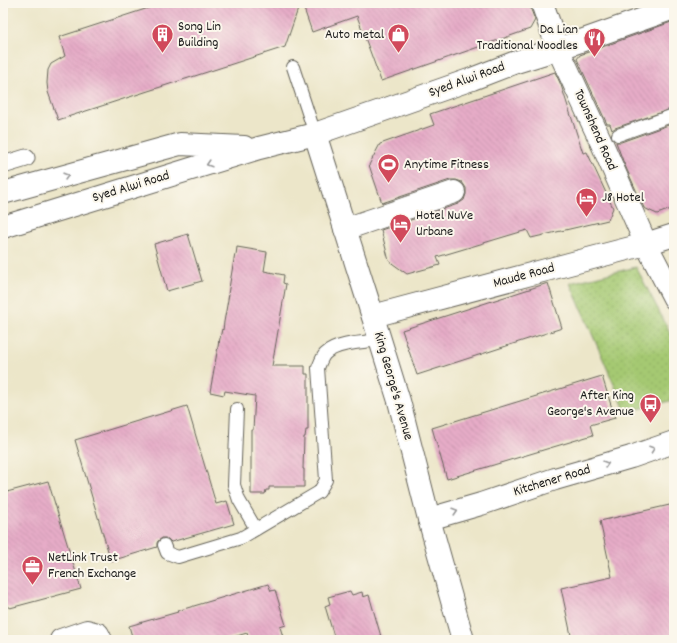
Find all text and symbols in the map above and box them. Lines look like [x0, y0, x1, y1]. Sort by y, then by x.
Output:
place label: Song Lin Building [178, 17, 221, 53]
place label: Da Lian Traditional Noodles [477, 20, 578, 56]
building icon: Song Lin Building [150, 22, 176, 55]
shop icon: Auto metal [386, 22, 412, 55]
place label: Auto metal [325, 25, 385, 45]
restaurant icon: Da Lian Traditional Noodles [581, 25, 607, 58]
street label: Syed Alwi Road [426, 57, 508, 103]
street label: Townshend Road [568, 86, 622, 174]
sports icon: Anytime Fitness [376, 152, 402, 185]
place label: Anytime Fitness [404, 155, 489, 175]
one-way arrow [205, 159, 212, 168]
street label: Syed Alwi Road [90, 166, 172, 208]
one-way arrow [62, 172, 69, 181]
hotel icon: J8 Hotel [574, 185, 600, 218]
place label: J8 Hotel [602, 188, 645, 208]
place label: Hotel NuVe Urbane [416, 206, 473, 242]
hotel icon: Hotel NuVe Urbane [387, 211, 413, 244]
street label: Maude Road [491, 258, 557, 294]
street label: King George's Avenue [368, 329, 418, 443]
place label: After King George's Avenue [547, 386, 634, 422]
bus stop icon: After King George's Avenue [637, 391, 663, 424]
one-way arrow [649, 446, 656, 454]
street label: Kitchener Road [511, 460, 593, 502]
one-way arrow [602, 460, 609, 469]
one-way arrow [451, 507, 458, 516]
place label: NetLink Trust French Exchange [48, 548, 136, 584]
office icon: NetLink Trust French Exchange [19, 553, 45, 586]

